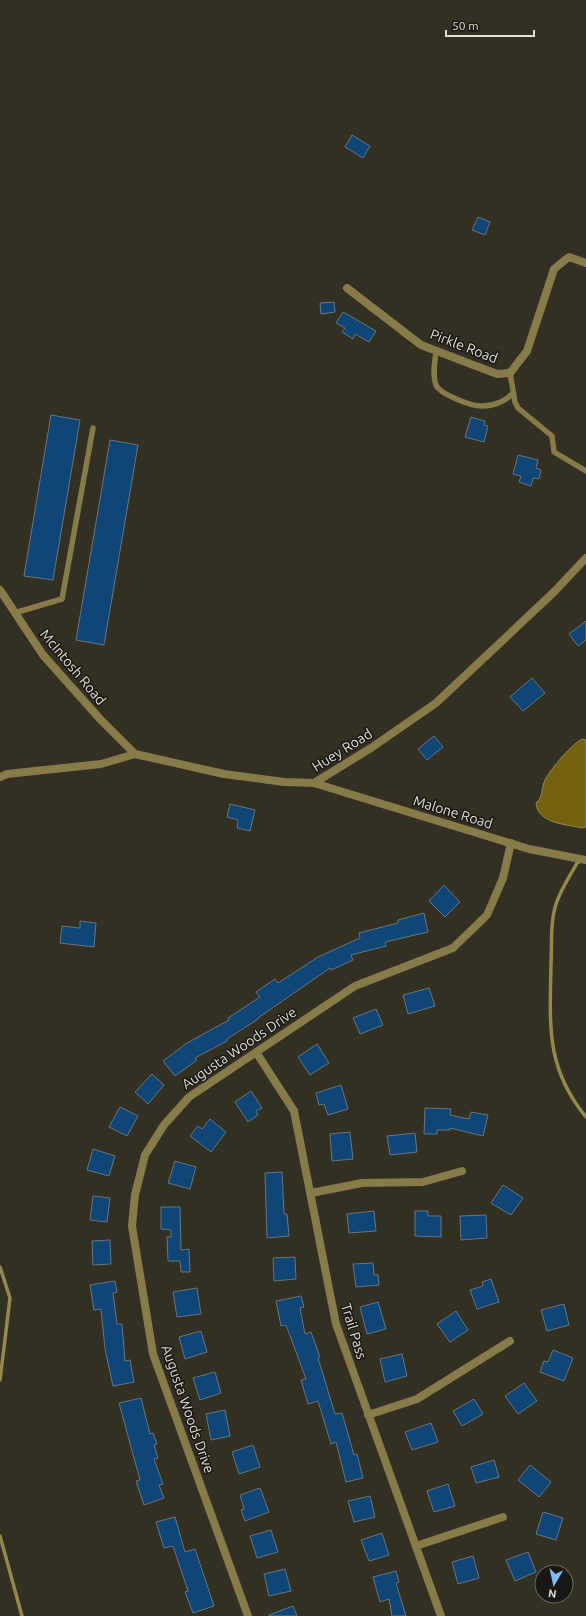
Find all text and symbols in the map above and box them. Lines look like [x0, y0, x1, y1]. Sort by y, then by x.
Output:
scale bar [446, 12, 534, 38]
text: 50 m [452, 19, 479, 32]
street label: Pirkle Road [428, 326, 500, 366]
street label: McIntosh Road [37, 626, 109, 708]
street label: Huey Road [309, 725, 375, 775]
street label: Malone Road [411, 792, 495, 832]
street label: Augusta Woods Drive [179, 1004, 299, 1092]
street label: Trail Pass [338, 1301, 370, 1361]
street label: Augusta Woods Drive [158, 1343, 218, 1475]
north arrow [534, 1564, 574, 1604]
text: N [547, 1587, 557, 1600]

